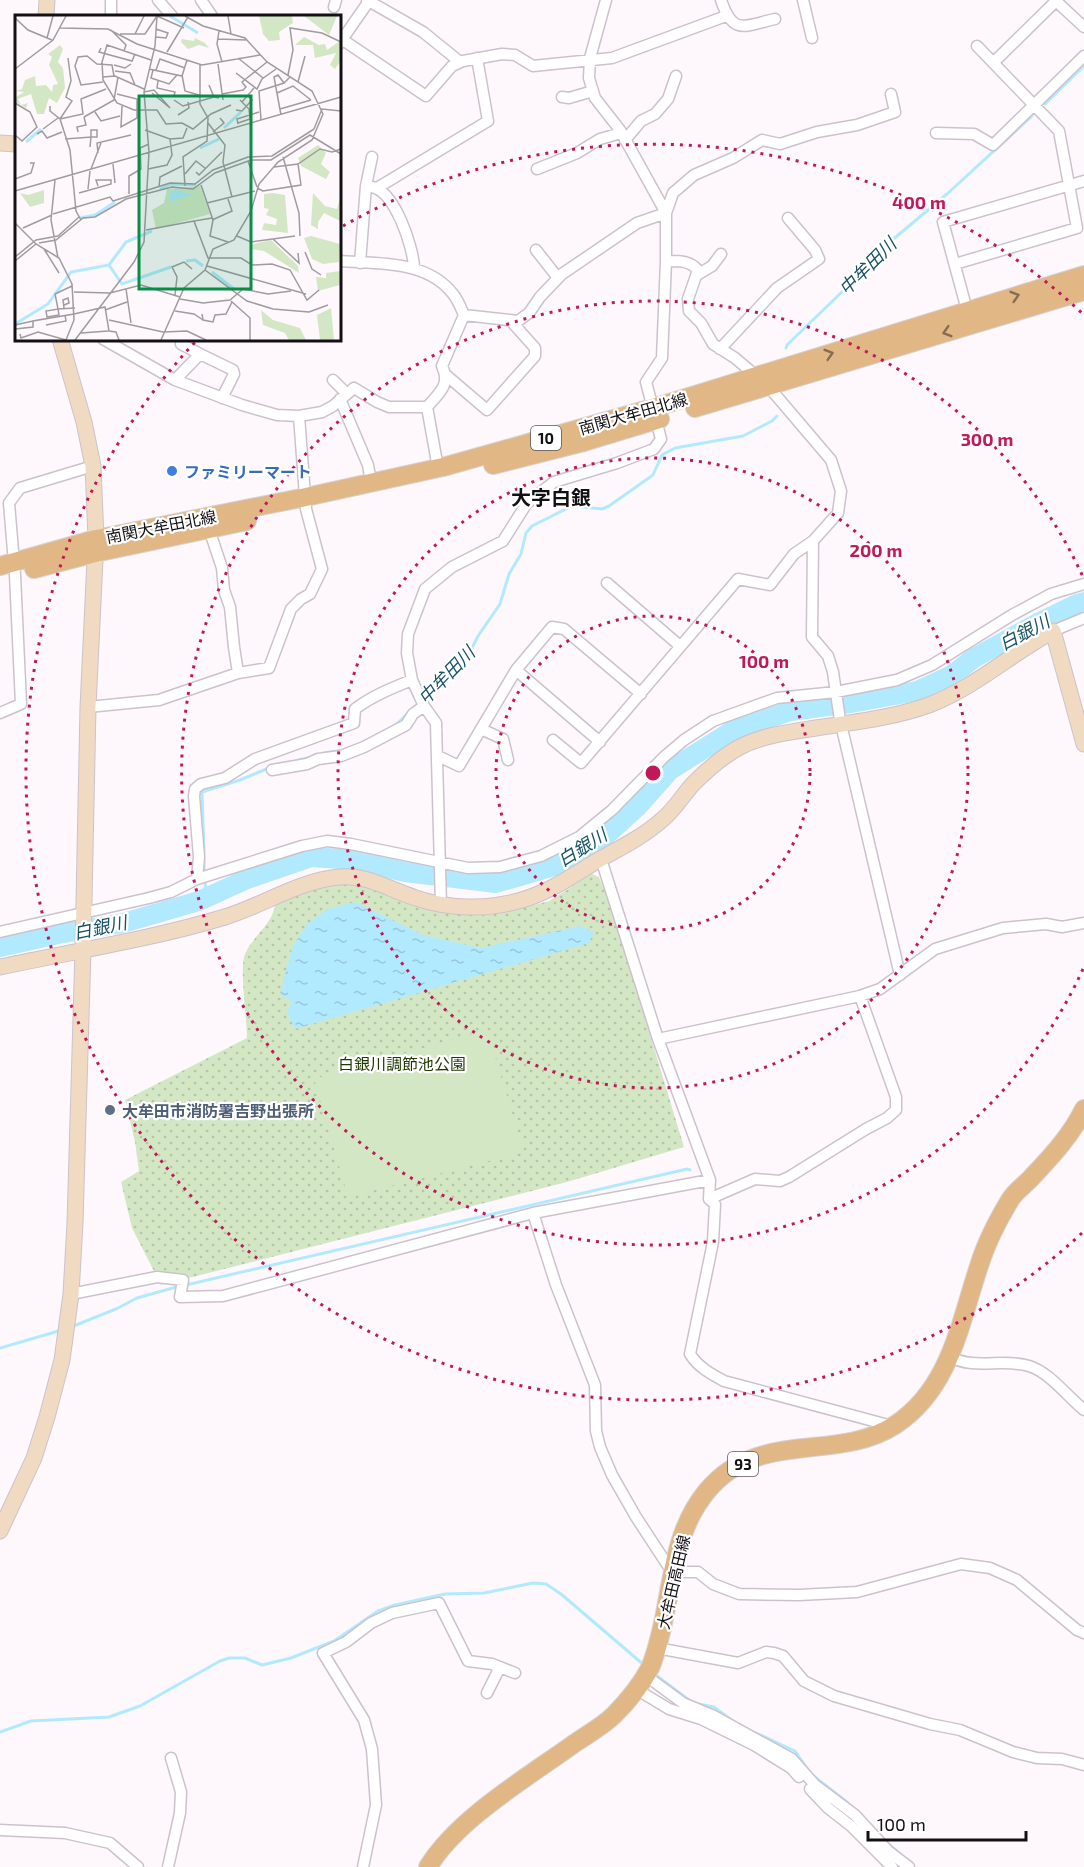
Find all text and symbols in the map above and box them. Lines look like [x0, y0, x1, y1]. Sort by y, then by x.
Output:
inset map [15, 15, 340, 340]
text: 400 m [892, 191, 946, 213]
water label: 中牟田川 [834, 231, 902, 299]
one-way arrow [1009, 291, 1020, 303]
one-way arrow [943, 325, 953, 337]
one-way arrow [823, 348, 834, 361]
street label: 南関大牟田北線 [577, 388, 689, 438]
road number: 10 [531, 426, 561, 450]
text: 300 m [961, 428, 1013, 450]
place label: ファミリーマート [184, 462, 312, 481]
marker: ファミリーマート [165, 464, 179, 478]
district label: 大字白銀 [511, 485, 591, 509]
street label: 南関大牟田北線 [104, 506, 218, 546]
text: 200 m [850, 539, 902, 561]
water label: 白銀川 [995, 609, 1055, 654]
water label: 中牟田川 [413, 640, 480, 709]
text: 100 m [739, 650, 789, 672]
centre of rings [643, 763, 663, 783]
water label: 白銀川 [553, 822, 612, 871]
water label: 白銀川 [71, 910, 131, 943]
park label: 白銀川調節池公園 [338, 1054, 466, 1073]
place label: 大牟田市消防署吉野出張所 [122, 1101, 314, 1120]
marker: 大牟田市消防署吉野出張所 [103, 1103, 117, 1117]
road number: 93 [728, 1452, 758, 1476]
street label: 大牟田高田線 [653, 1533, 693, 1631]
scale bar [868, 1804, 1026, 1842]
text: 100 m [877, 1813, 926, 1835]

